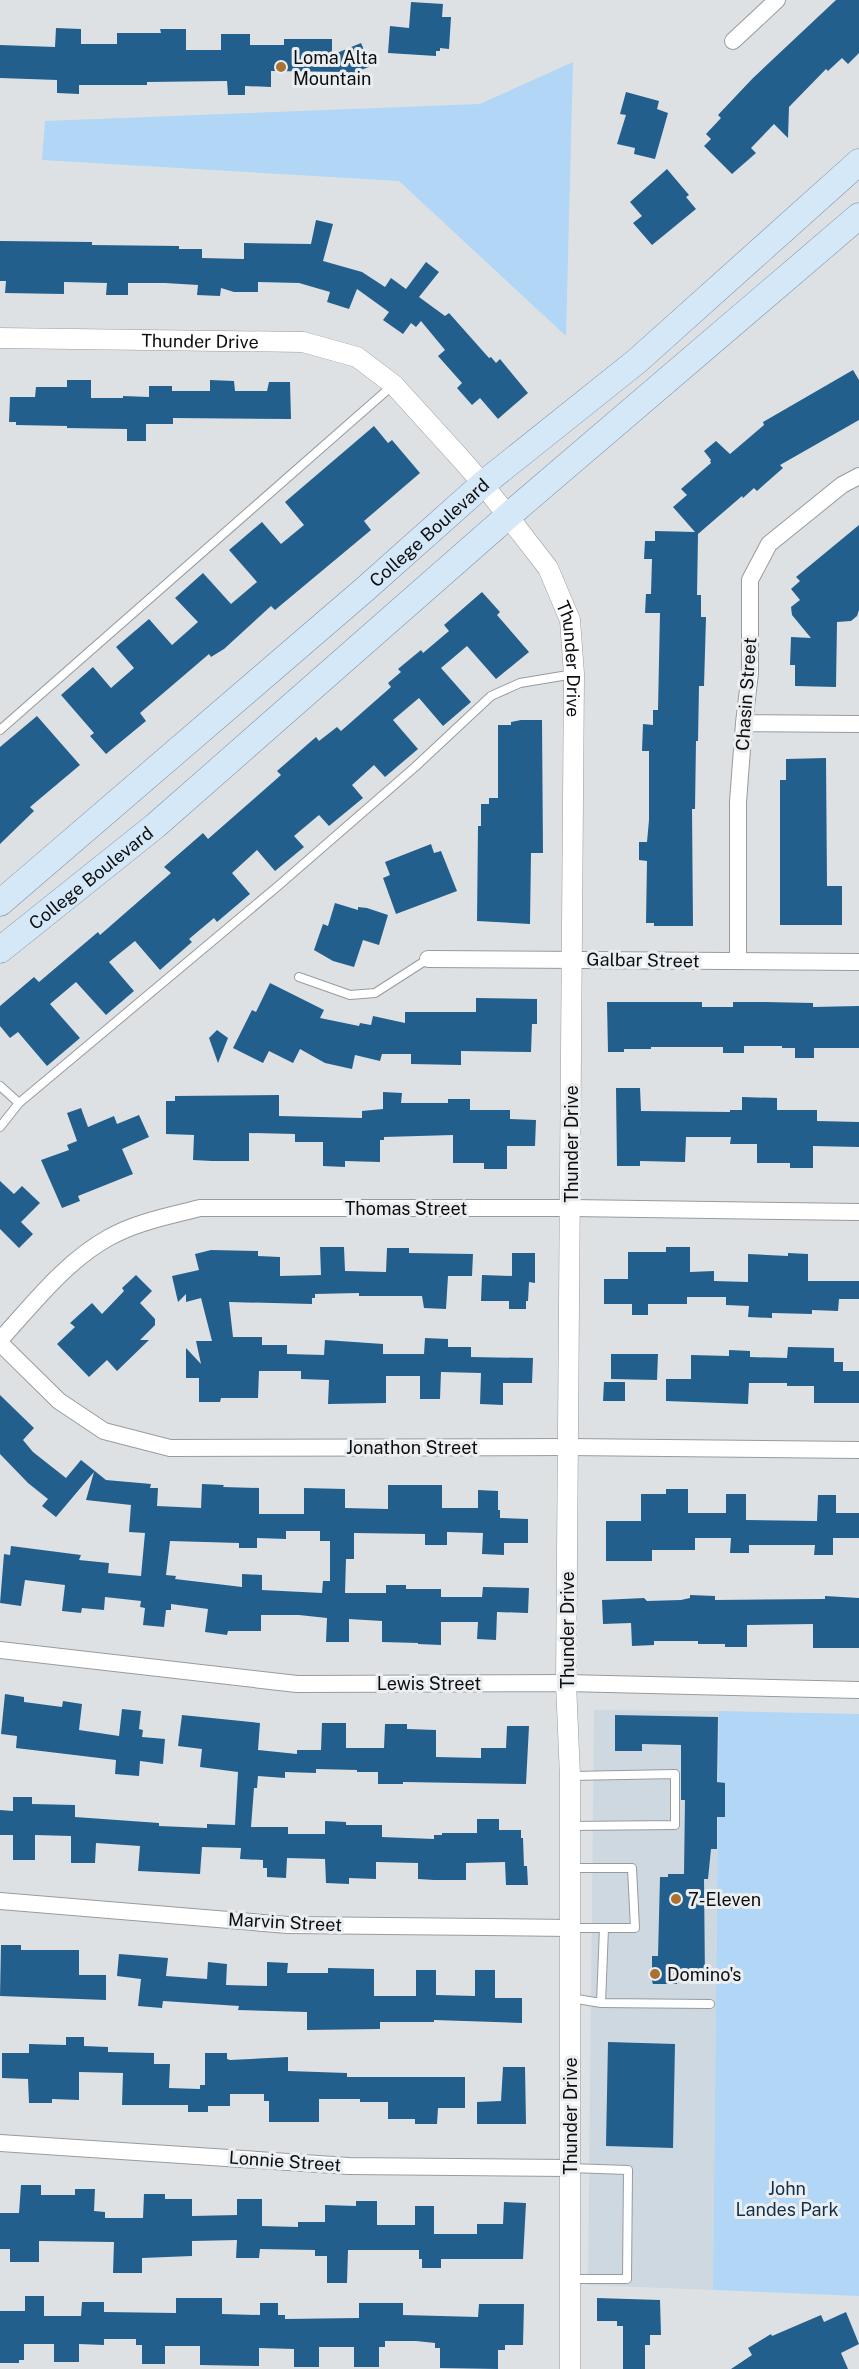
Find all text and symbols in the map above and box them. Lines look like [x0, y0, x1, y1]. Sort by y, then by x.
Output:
place label: Loma Alta Mountain [293, 47, 378, 89]
marker: Loma Alta Mountain [274, 60, 288, 74]
street label: Thunder Drive [141, 329, 259, 352]
street label: College Boulevard [365, 474, 493, 591]
street label: Thunder Drive [553, 597, 584, 717]
street label: Chasin Street [732, 637, 760, 751]
street label: College Boulevard [24, 822, 157, 933]
street label: Galbar Street [586, 949, 700, 971]
street label: Thunder Drive [561, 1085, 582, 1203]
street label: Thomas Street [345, 1198, 467, 1219]
street label: Jonathon Street [346, 1437, 478, 1458]
street label: Thunder Drive [557, 1571, 578, 1689]
street label: Lewis Street [377, 1673, 481, 1694]
place label: 7-Eleven [688, 1889, 761, 1910]
marker: 7-Eleven [669, 1892, 683, 1906]
street label: Marvin Street [227, 1909, 343, 1935]
place label: Domino's [667, 1964, 741, 1985]
marker: Domino's [648, 1967, 662, 1981]
street label: Thunder Drive [560, 2057, 581, 2175]
street label: Lonnie Street [228, 2147, 342, 2175]
park label: John Landes Park [735, 2178, 839, 2220]

